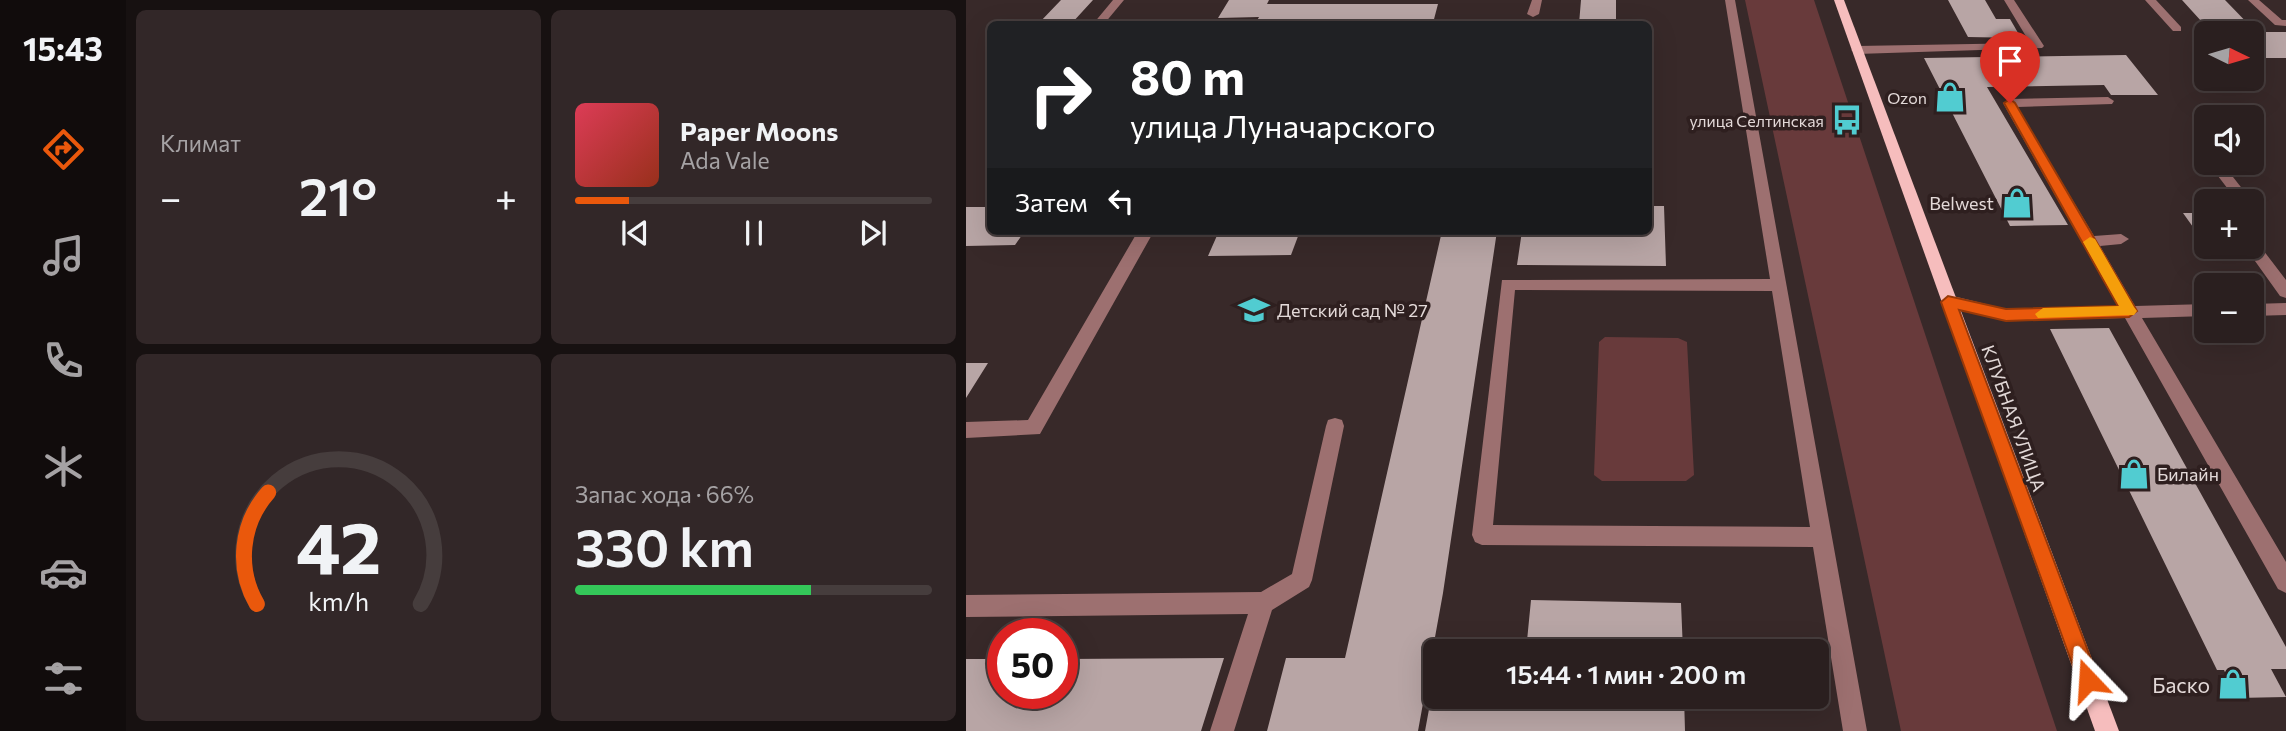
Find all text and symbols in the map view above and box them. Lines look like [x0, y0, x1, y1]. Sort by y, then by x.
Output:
north arrow [2194, 21, 2264, 91]
map controls [2194, 21, 2264, 343]
text: 15:43 [23, 28, 103, 68]
pin [1980, 31, 2040, 103]
icon: arrive [1991, 42, 2029, 80]
text: 80 m [1130, 45, 1245, 105]
icon: right [1015, 49, 1106, 140]
shop icon: Ozon [1933, 80, 1967, 114]
place label: Ozon [1887, 88, 1927, 107]
bus stop icon: улица Селтинская [1830, 103, 1864, 137]
text: улица Луначарского [1130, 105, 1436, 145]
button: sound [2194, 105, 2264, 175]
place label: улица Селтинская [1690, 111, 1824, 130]
text: Paper Moons [680, 115, 838, 146]
icon: directions [39, 125, 88, 174]
text: Климат [160, 129, 241, 157]
text: Ada Vale [680, 146, 770, 174]
text: 21° [299, 163, 377, 227]
text: − [160, 173, 182, 220]
text: + [495, 173, 517, 220]
icon: left [1102, 182, 1140, 220]
text: Затем [1015, 186, 1088, 217]
shop icon: Belwest [2000, 186, 2034, 220]
button: + [2194, 189, 2264, 259]
place label: Belwest [1929, 192, 1994, 214]
icon: previous [616, 214, 654, 252]
icon: pause [735, 214, 773, 252]
icon: next [854, 214, 892, 252]
icon: music [39, 231, 88, 280]
button: − [2194, 273, 2264, 343]
school or university icon: Детский сад № 27 [1237, 293, 1271, 327]
place label: Детский сад № 27 [1277, 299, 1428, 321]
icon: phone [39, 336, 88, 385]
street label: КЛУБНАЯ УЛИЦА [1977, 342, 2051, 494]
icon: climate [39, 442, 88, 491]
shop icon: Билайн [2117, 457, 2151, 491]
place label: Билайн [2157, 463, 2219, 485]
text: Запас хода · 66% [575, 480, 754, 508]
text: 42 [296, 500, 381, 589]
text: 330 km [575, 514, 754, 578]
icon: car [39, 548, 88, 597]
text: km/h [308, 585, 369, 615]
speed limit sign: 50 [987, 618, 1078, 709]
position arrow [2051, 643, 2125, 717]
icon: filters [39, 654, 88, 703]
text: 15:44 · 1 мин · 200 m [1506, 658, 1746, 689]
shop icon: Баско [2216, 667, 2250, 701]
place label: Баско [2152, 672, 2210, 697]

